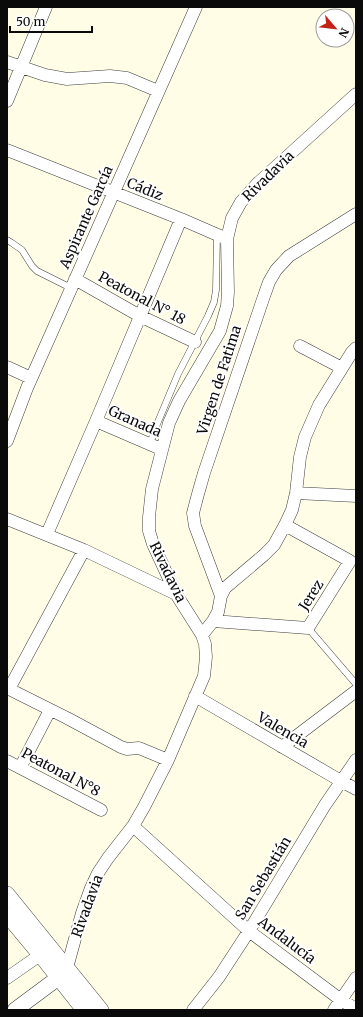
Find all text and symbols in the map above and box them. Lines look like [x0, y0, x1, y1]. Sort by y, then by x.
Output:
scale bar [10, 8, 92, 34]
north arrow [315, 8, 355, 48]
text: 50 m [16, 14, 45, 29]
text: N [335, 26, 352, 40]
street label: Rivadavia [238, 146, 298, 205]
street label: Aspirante García [55, 162, 117, 272]
street label: Cádiz [124, 174, 166, 204]
street label: Peatonal N° 18 [95, 268, 189, 328]
street label: Virgen de Fatima [193, 323, 245, 438]
street label: Granada [106, 401, 165, 441]
street label: Rivadavia [146, 539, 191, 606]
street label: Jerez [294, 576, 328, 615]
street label: Valencia [253, 708, 312, 752]
street label: Peatonal N°8 [19, 744, 103, 800]
street label: San Sebastián [231, 833, 295, 923]
street label: Rivadavia [67, 872, 107, 940]
street label: Andalucía [254, 912, 320, 968]

